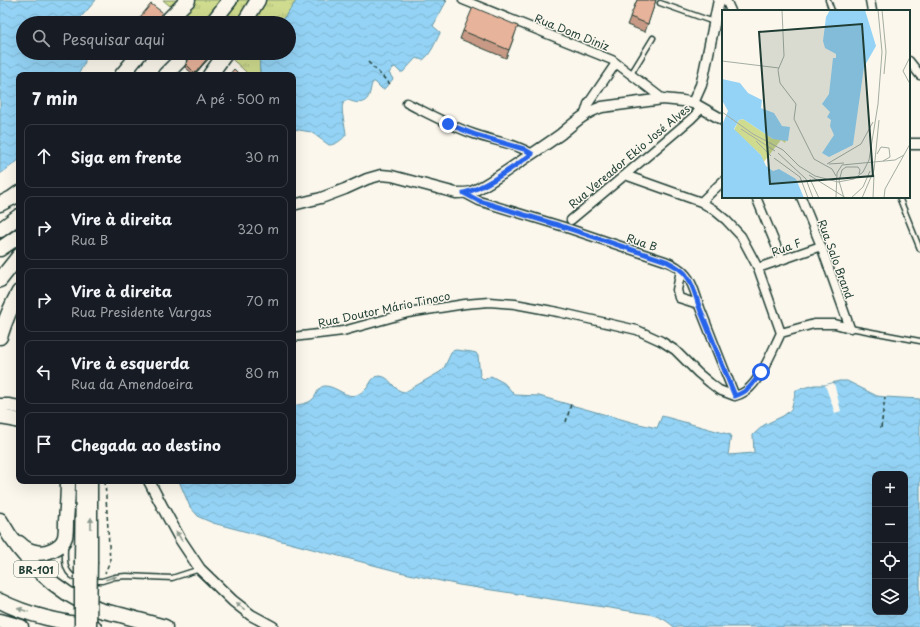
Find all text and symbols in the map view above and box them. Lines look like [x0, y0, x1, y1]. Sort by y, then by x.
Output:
street label: Rua Dom Diniz [532, 9, 612, 55]
inset map [722, 10, 910, 198]
search box [16, 16, 296, 60]
icon: search [30, 27, 52, 49]
text: Pesquisar aqui [62, 27, 165, 50]
text: 7 min [32, 85, 78, 111]
text: A pé · 500 m [196, 89, 280, 108]
street label: Rua Vereador Ekio José Alves [565, 100, 693, 212]
route end [439, 115, 457, 133]
icon: ahead [33, 145, 55, 167]
text: Siga em frente [71, 145, 181, 168]
text: 30 m [245, 147, 279, 166]
text: Vire à direita [71, 207, 172, 230]
icon: right [33, 217, 55, 239]
street label: Rua Salo Brand [814, 217, 858, 301]
text: 320 m [237, 219, 279, 238]
street label: Rua B [624, 229, 660, 255]
text: Rua B [71, 230, 108, 249]
street label: Rua F [769, 234, 803, 260]
text: Vire à direita [71, 279, 172, 302]
street label: Rua Doutor Mário Tinoco [316, 287, 452, 331]
icon: right [33, 289, 55, 311]
text: 70 m [246, 291, 279, 310]
text: Rua Presidente Vargas [71, 302, 212, 321]
text: Vire à esquerda [71, 351, 190, 374]
icon: left [33, 361, 55, 383]
text: 80 m [245, 363, 279, 382]
route start [752, 363, 770, 381]
text: Rua da Amendoeira [71, 374, 193, 393]
icon: arrive [33, 433, 55, 455]
text: Chegada ao destino [71, 433, 221, 456]
map controls [872, 471, 908, 615]
button: + [872, 471, 908, 507]
button: − [872, 507, 908, 543]
one-way arrow [88, 516, 94, 529]
one-way arrow [175, 530, 182, 542]
button: locate [872, 543, 908, 579]
road number: BR-101 [14, 561, 58, 577]
one-way arrow [105, 575, 117, 581]
button: layers [872, 579, 908, 615]
one-way arrow [235, 602, 246, 611]
one-way arrow [16, 607, 28, 613]

